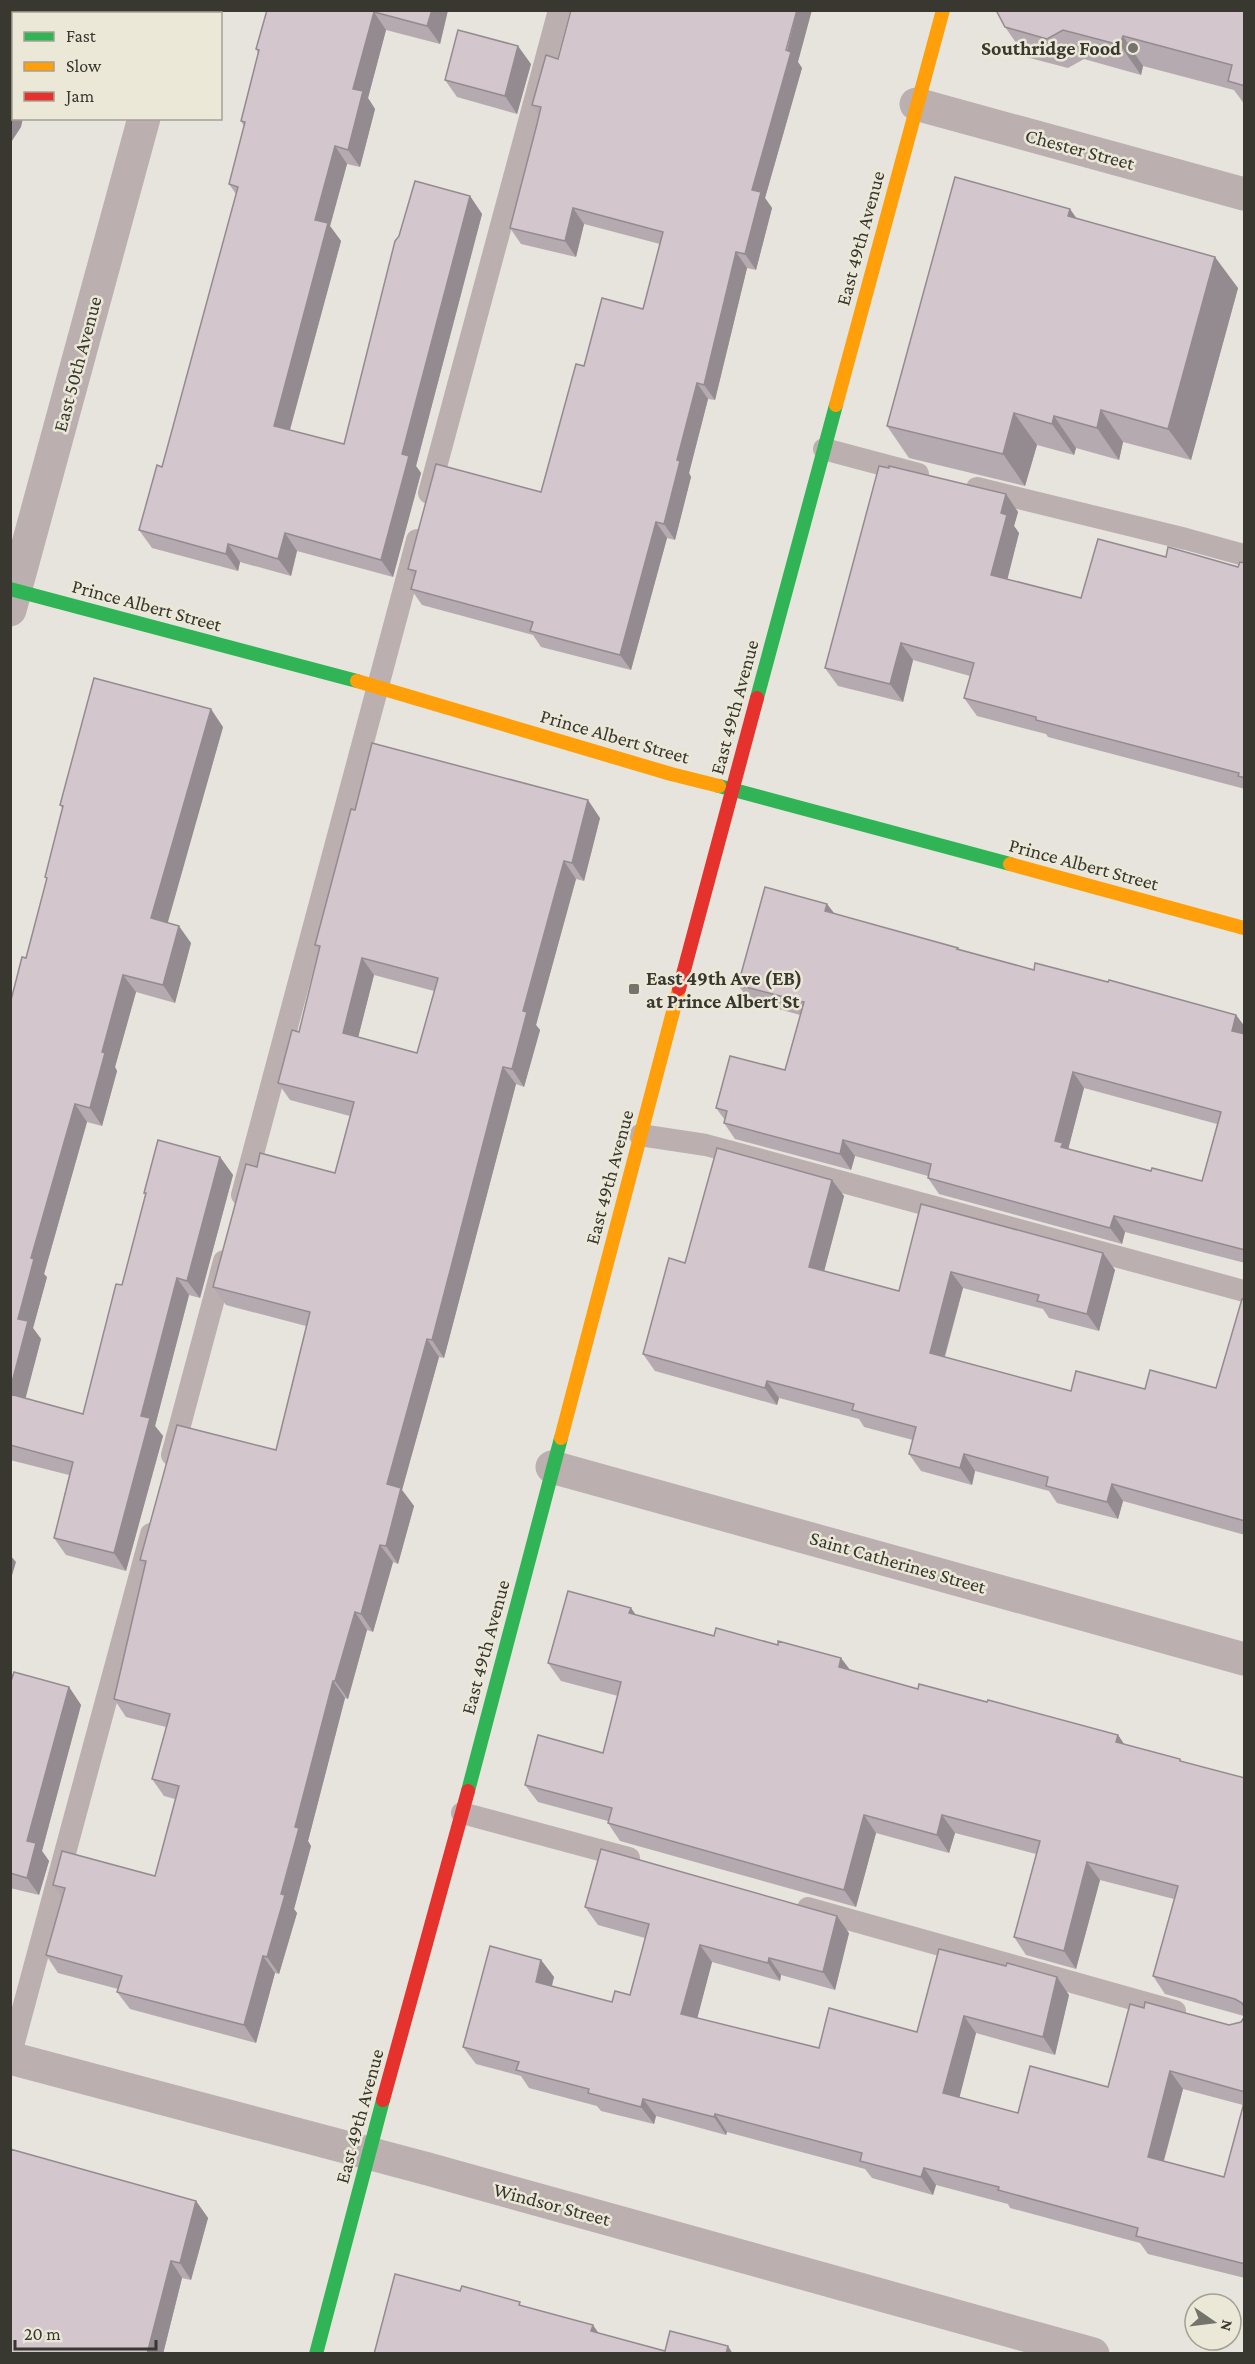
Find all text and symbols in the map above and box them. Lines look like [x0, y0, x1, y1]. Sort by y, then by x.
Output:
legend [12, 12, 222, 120]
text: Fast [66, 26, 97, 46]
place label: Southridge Food [981, 37, 1121, 59]
marker: Southridge Food [1126, 41, 1140, 55]
text: Slow [66, 56, 102, 76]
text: Jam [64, 86, 95, 106]
street label: Chester Street [1023, 124, 1137, 174]
street label: East 49th Avenue [831, 168, 889, 308]
street label: East 50th Avenue [48, 294, 106, 434]
street label: Prince Albert Street [70, 574, 225, 636]
street label: East 49th Avenue [705, 637, 763, 777]
street label: Prince Albert Street [538, 704, 692, 768]
street label: Prince Albert Street [1007, 833, 1162, 895]
place label: East 49th Ave (EB) at Prince Albert St [646, 967, 802, 1012]
marker: East 49th Ave (EB) at Prince Albert St [627, 982, 641, 996]
street label: East 49th Avenue [580, 1107, 638, 1247]
street label: Saint Catherines Street [807, 1526, 989, 1598]
street label: East 49th Avenue [456, 1577, 514, 1717]
street label: East 49th Avenue [330, 2046, 388, 2186]
street label: Windsor Street [491, 2178, 613, 2230]
north arrow [1183, 2292, 1243, 2352]
scale bar [15, 2313, 156, 2351]
text: N [1217, 2318, 1237, 2333]
text: 20 m [24, 2324, 61, 2344]

